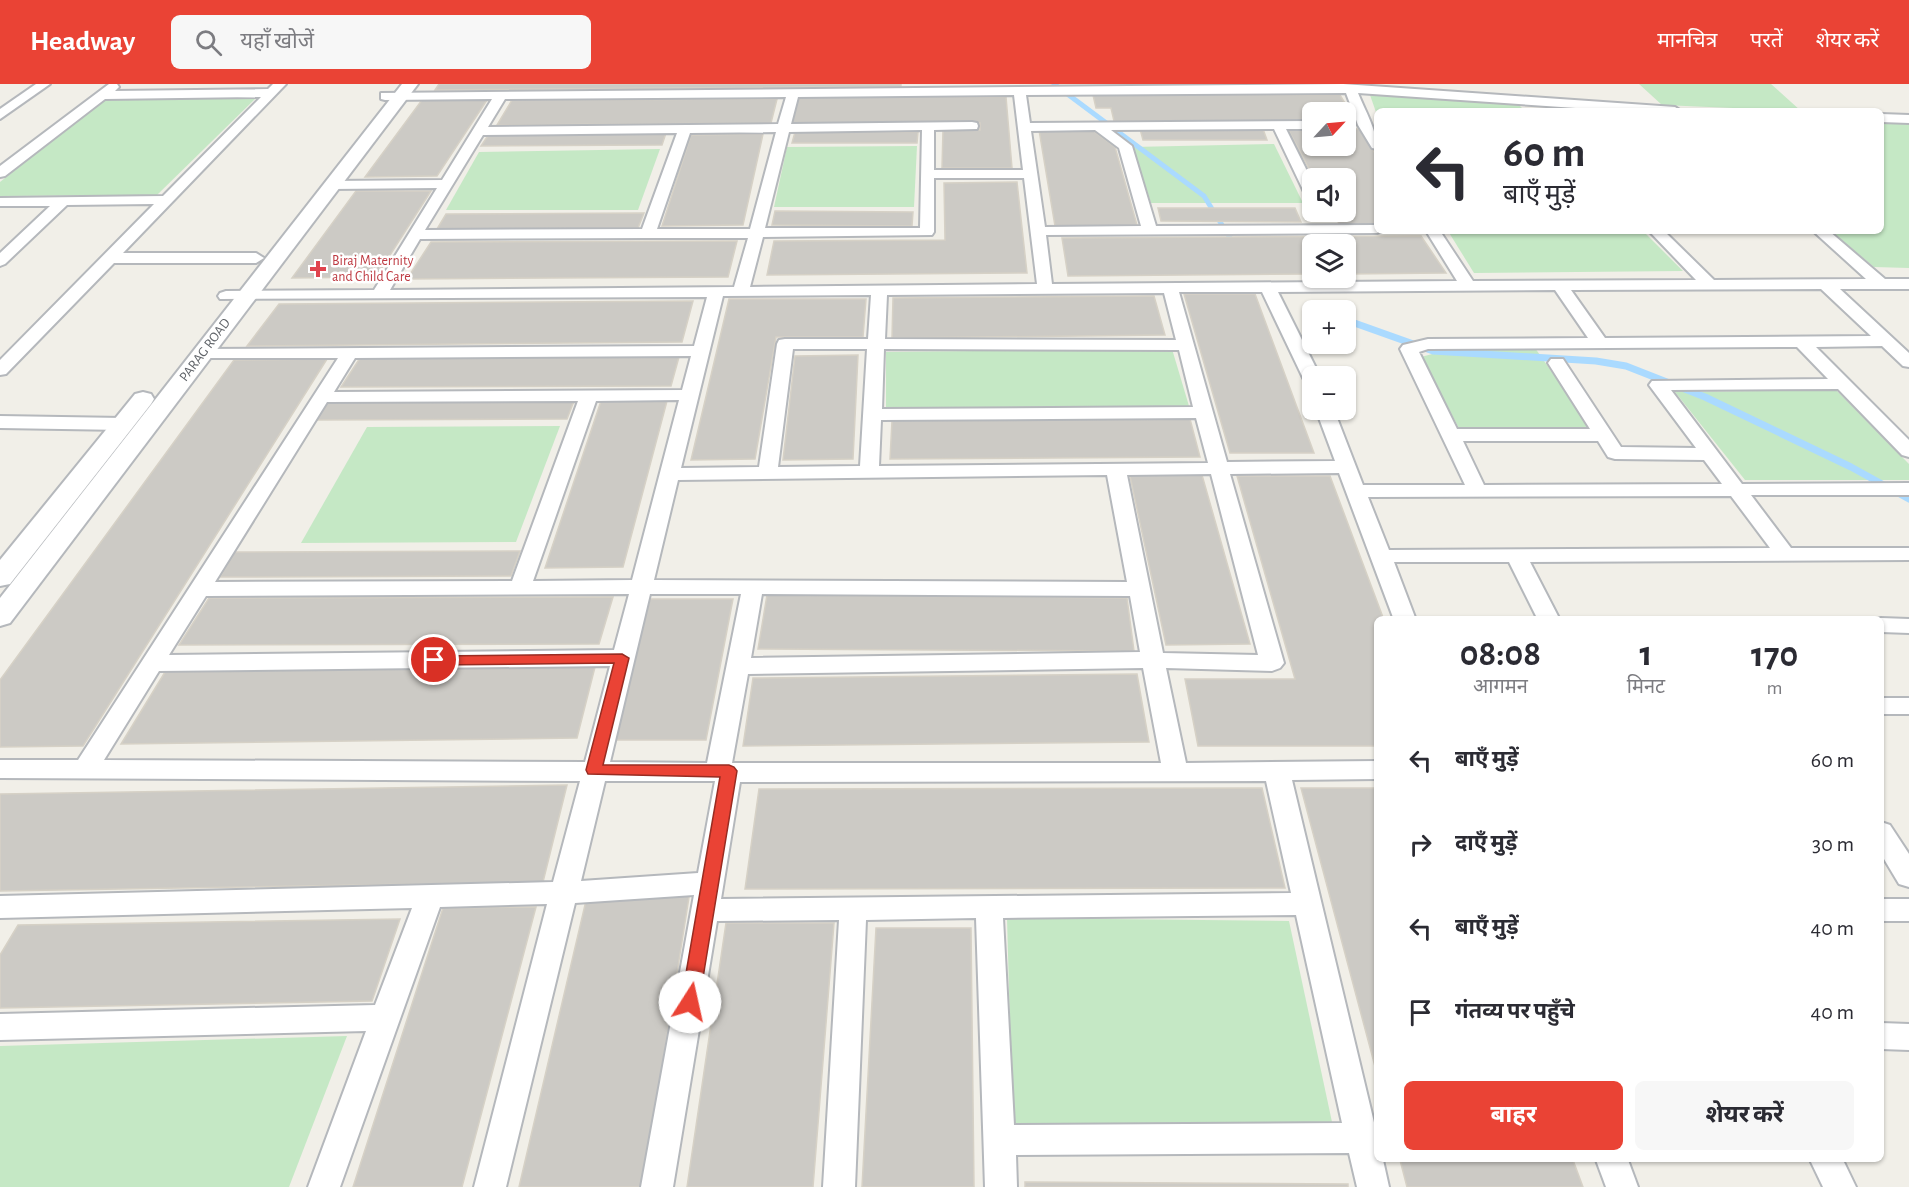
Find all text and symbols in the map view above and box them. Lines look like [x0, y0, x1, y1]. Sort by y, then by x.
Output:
search box [171, 15, 591, 69]
icon: search [192, 26, 225, 59]
text: Headway [30, 28, 135, 56]
text: यहाँ खोजें [240, 30, 314, 52]
text: मानचित्र [1657, 30, 1717, 51]
text: परतें [1750, 30, 1783, 51]
text: शेयर करें [1816, 30, 1879, 51]
north arrow [1302, 102, 1356, 156]
map controls [1302, 102, 1356, 420]
icon: left [1404, 132, 1482, 210]
text: 60 m [1503, 132, 1585, 174]
button: sound [1302, 168, 1356, 222]
text: बाएँ मुड़ें [1503, 181, 1575, 208]
button: layers [1302, 234, 1356, 288]
place label: Biraj Maternity and Child Care [332, 254, 413, 284]
marker: Biraj Maternity and Child Care [309, 260, 327, 278]
button: + [1302, 300, 1356, 354]
street label: PARAG ROAD [177, 316, 233, 384]
button: − [1302, 366, 1356, 420]
pin [408, 634, 459, 685]
text: 08:08 [1460, 636, 1541, 672]
text: 1 [1640, 636, 1652, 672]
text: 170 [1751, 637, 1798, 673]
icon: arrive [417, 643, 450, 676]
text: आगमन [1473, 677, 1528, 697]
text: मिनट [1627, 677, 1665, 697]
text: m [1767, 678, 1783, 698]
icon: left [1404, 744, 1437, 777]
text: बाएँ मुड़ें [1455, 748, 1519, 770]
text: 60 m [1811, 749, 1854, 771]
icon: right [1404, 828, 1437, 861]
text: दाएँ मुड़ें [1455, 832, 1517, 854]
text: 30 m [1812, 833, 1854, 855]
icon: left [1404, 912, 1437, 945]
text: बाएँ मुड़ें [1455, 916, 1519, 938]
text: 40 m [1811, 917, 1854, 939]
position arrow [658, 970, 722, 1034]
icon: arrive [1404, 996, 1437, 1029]
text: गंतव्य पर पहुँचे [1455, 1000, 1575, 1022]
text: 40 m [1811, 1001, 1854, 1023]
button: बाहर [1404, 1081, 1623, 1150]
button: शेयर करें [1635, 1081, 1854, 1150]

